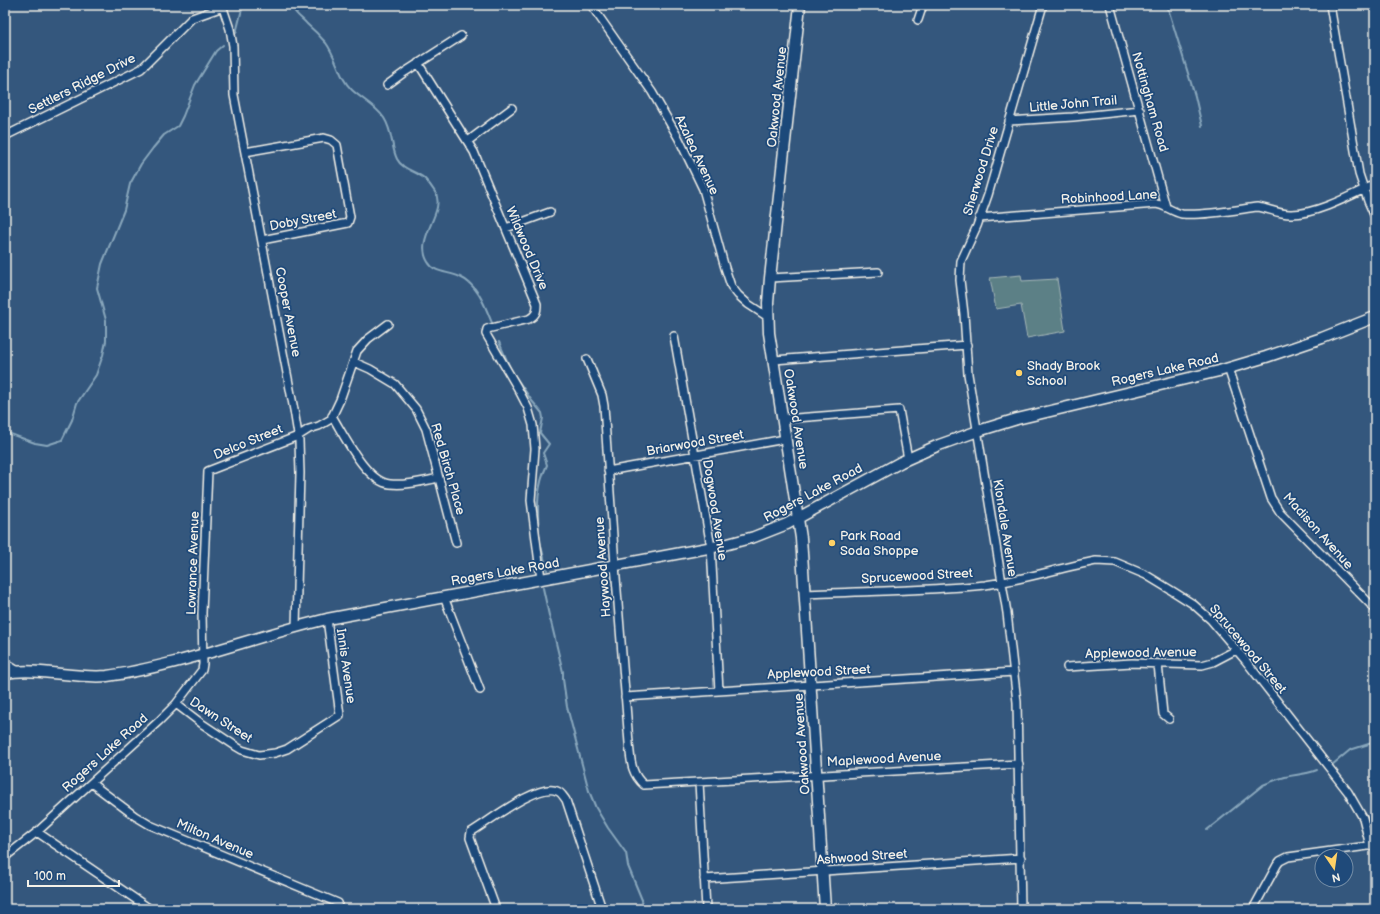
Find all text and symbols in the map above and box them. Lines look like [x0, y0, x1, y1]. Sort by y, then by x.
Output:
street label: Oakwood Avenue [764, 45, 790, 148]
street label: Settlers Ridge Drive [26, 50, 138, 118]
street label: Nottingham Road [1128, 50, 1172, 154]
street label: Little John Trail [1028, 92, 1118, 116]
street label: Azalea Avenue [671, 112, 723, 198]
street label: Sherwood Drive [960, 124, 1002, 218]
street label: Robinhood Lane [1060, 186, 1158, 208]
street label: Wildwood Drive [502, 204, 552, 292]
street label: Doby Street [268, 206, 338, 234]
street label: Cooper Avenue [271, 266, 305, 359]
street label: Rogers Lake Road [1110, 350, 1220, 390]
place label: Shady Brook School [1027, 358, 1101, 389]
street label: Oakwood Avenue [780, 368, 812, 471]
marker: Shady Brook School [1014, 368, 1024, 378]
street label: Delco Street [211, 421, 285, 463]
street label: Red Birch Place [427, 421, 469, 517]
street label: Briarwood Street [645, 427, 745, 459]
street label: Dogwood Avenue [699, 458, 731, 562]
street label: Rogers Lake Road [761, 460, 865, 526]
street label: Klondale Avenue [989, 478, 1021, 578]
street label: Madison Avenue [1279, 489, 1357, 573]
street label: Lowrance Avenue [183, 510, 203, 615]
street label: Haywood Avenue [591, 516, 614, 618]
place label: Park Road Soda Shoppe [840, 528, 919, 559]
marker: Park Road Soda Shoppe [827, 538, 837, 548]
street label: Rogers Lake Road [450, 555, 560, 589]
street label: Sprucewood Street [861, 565, 973, 587]
street label: Sprucewood Street [1206, 601, 1290, 697]
street label: Innis Avenue [333, 628, 359, 705]
street label: Applewood Avenue [1085, 644, 1197, 662]
street label: Applewood Street [767, 661, 871, 683]
street label: Oakwood Avenue [790, 693, 814, 795]
street label: Dawn Street [187, 694, 255, 746]
street label: Rogers Lake Road [59, 710, 151, 796]
street label: Maplewood Avenue [826, 748, 942, 770]
street label: Milton Avenue [174, 815, 256, 863]
street label: Ashwood Street [816, 846, 908, 868]
north arrow [1314, 848, 1354, 888]
scale bar [28, 862, 119, 888]
text: 100 m [34, 869, 66, 884]
text: N [1331, 870, 1342, 885]

